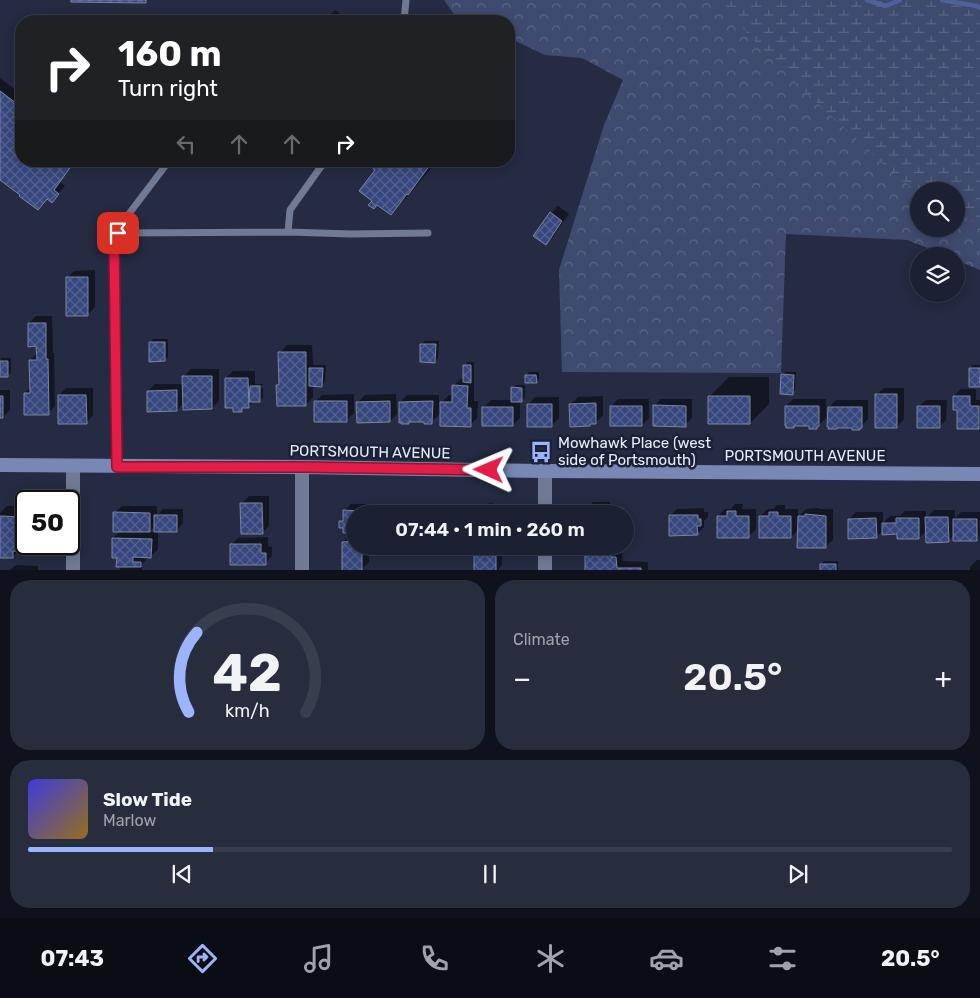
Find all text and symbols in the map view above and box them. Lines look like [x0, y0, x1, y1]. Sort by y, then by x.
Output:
text: 160 m [118, 33, 222, 75]
icon: right [35, 35, 100, 100]
text: Turn right [118, 75, 218, 102]
icon: left [172, 130, 200, 158]
icon: ahead [225, 130, 253, 158]
icon: ahead [278, 130, 306, 158]
icon: right [331, 130, 359, 158]
map controls [910, 182, 965, 302]
button: search [910, 182, 965, 237]
pin [97, 212, 139, 254]
icon: arrive [104, 219, 132, 247]
button: layers [910, 247, 965, 302]
place label: Mowhawk Place (west side of Portsmouth) [558, 434, 711, 469]
bus stop icon: Mowhawk Place (west side of Portsmouth) [528, 439, 554, 465]
street label: PORTSMOUTH AVENUE [289, 442, 451, 462]
position arrow [462, 443, 514, 495]
street label: PORTSMOUTH AVENUE [725, 447, 885, 465]
speed limit sign: 50 [15, 490, 80, 555]
text: 07:44 · 1 min · 260 m [395, 518, 585, 541]
text: Climate [513, 630, 570, 649]
text: 42 [213, 642, 282, 704]
text: 20.5° [683, 654, 782, 700]
text: − [513, 662, 531, 695]
text: + [935, 662, 952, 695]
text: km/h [225, 700, 270, 721]
text: Slow Tide [103, 788, 192, 811]
text: Marlow [103, 811, 156, 830]
icon: previous [168, 860, 196, 888]
icon: pause [476, 860, 504, 888]
icon: next [784, 860, 812, 888]
icon: directions [185, 941, 220, 976]
icon: music [301, 941, 336, 976]
icon: phone [417, 941, 452, 976]
icon: climate [533, 941, 568, 976]
icon: car [649, 941, 684, 976]
icon: filters [765, 941, 800, 976]
text: 07:43 [40, 945, 104, 972]
text: 20.5° [881, 945, 940, 972]

